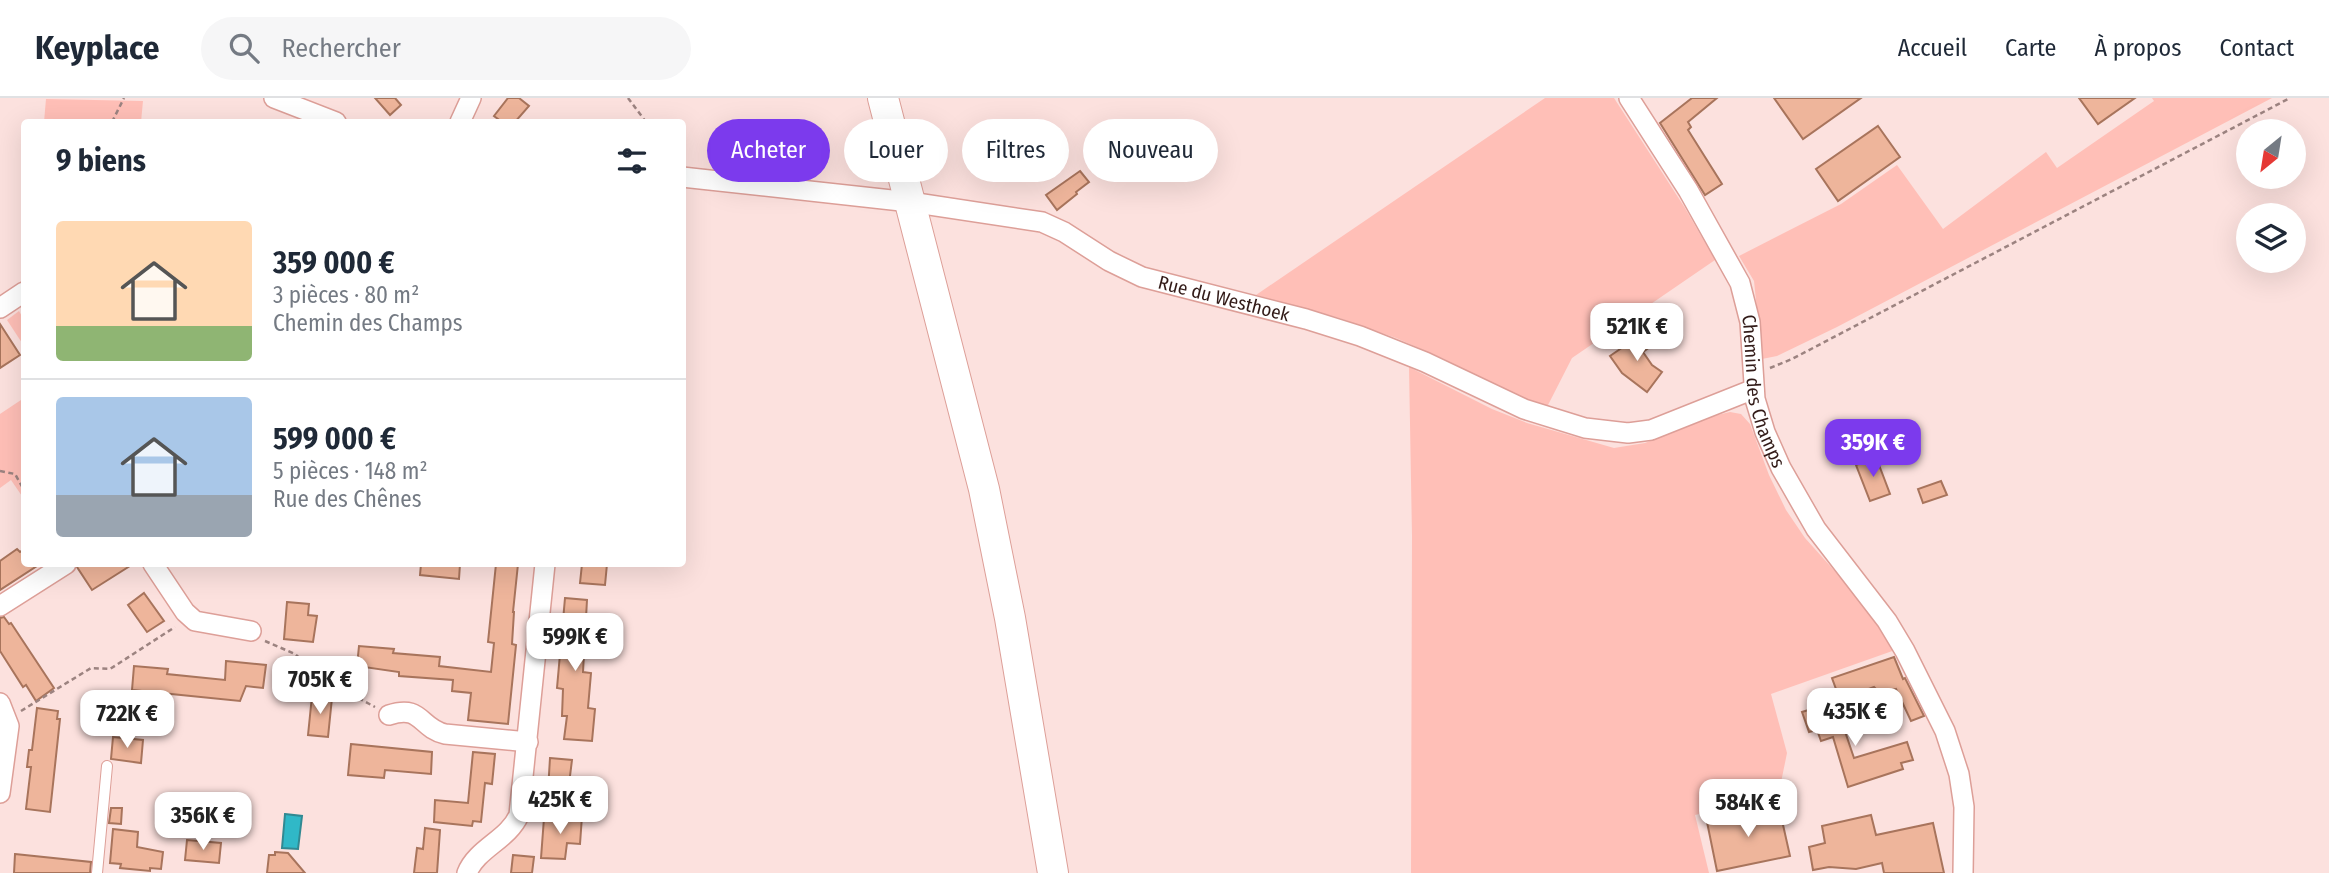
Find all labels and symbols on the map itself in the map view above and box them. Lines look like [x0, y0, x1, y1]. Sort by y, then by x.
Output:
north arrow [2236, 119, 2306, 189]
street label: Rue du Westhoek [1156, 271, 1292, 326]
pin: 521K € [1580, 303, 1694, 363]
street label: Chemin des Champs [1737, 312, 1790, 471]
pin: 359K € [1816, 420, 1930, 479]
pin: 599K € [518, 614, 632, 673]
pin: 705K € [263, 656, 377, 716]
pin: 435K € [1798, 688, 1912, 748]
pin: 722K € [70, 690, 184, 750]
pin: 425K € [503, 776, 617, 836]
pin: 584K € [1691, 780, 1805, 839]
pin: 356K € [146, 792, 260, 852]

